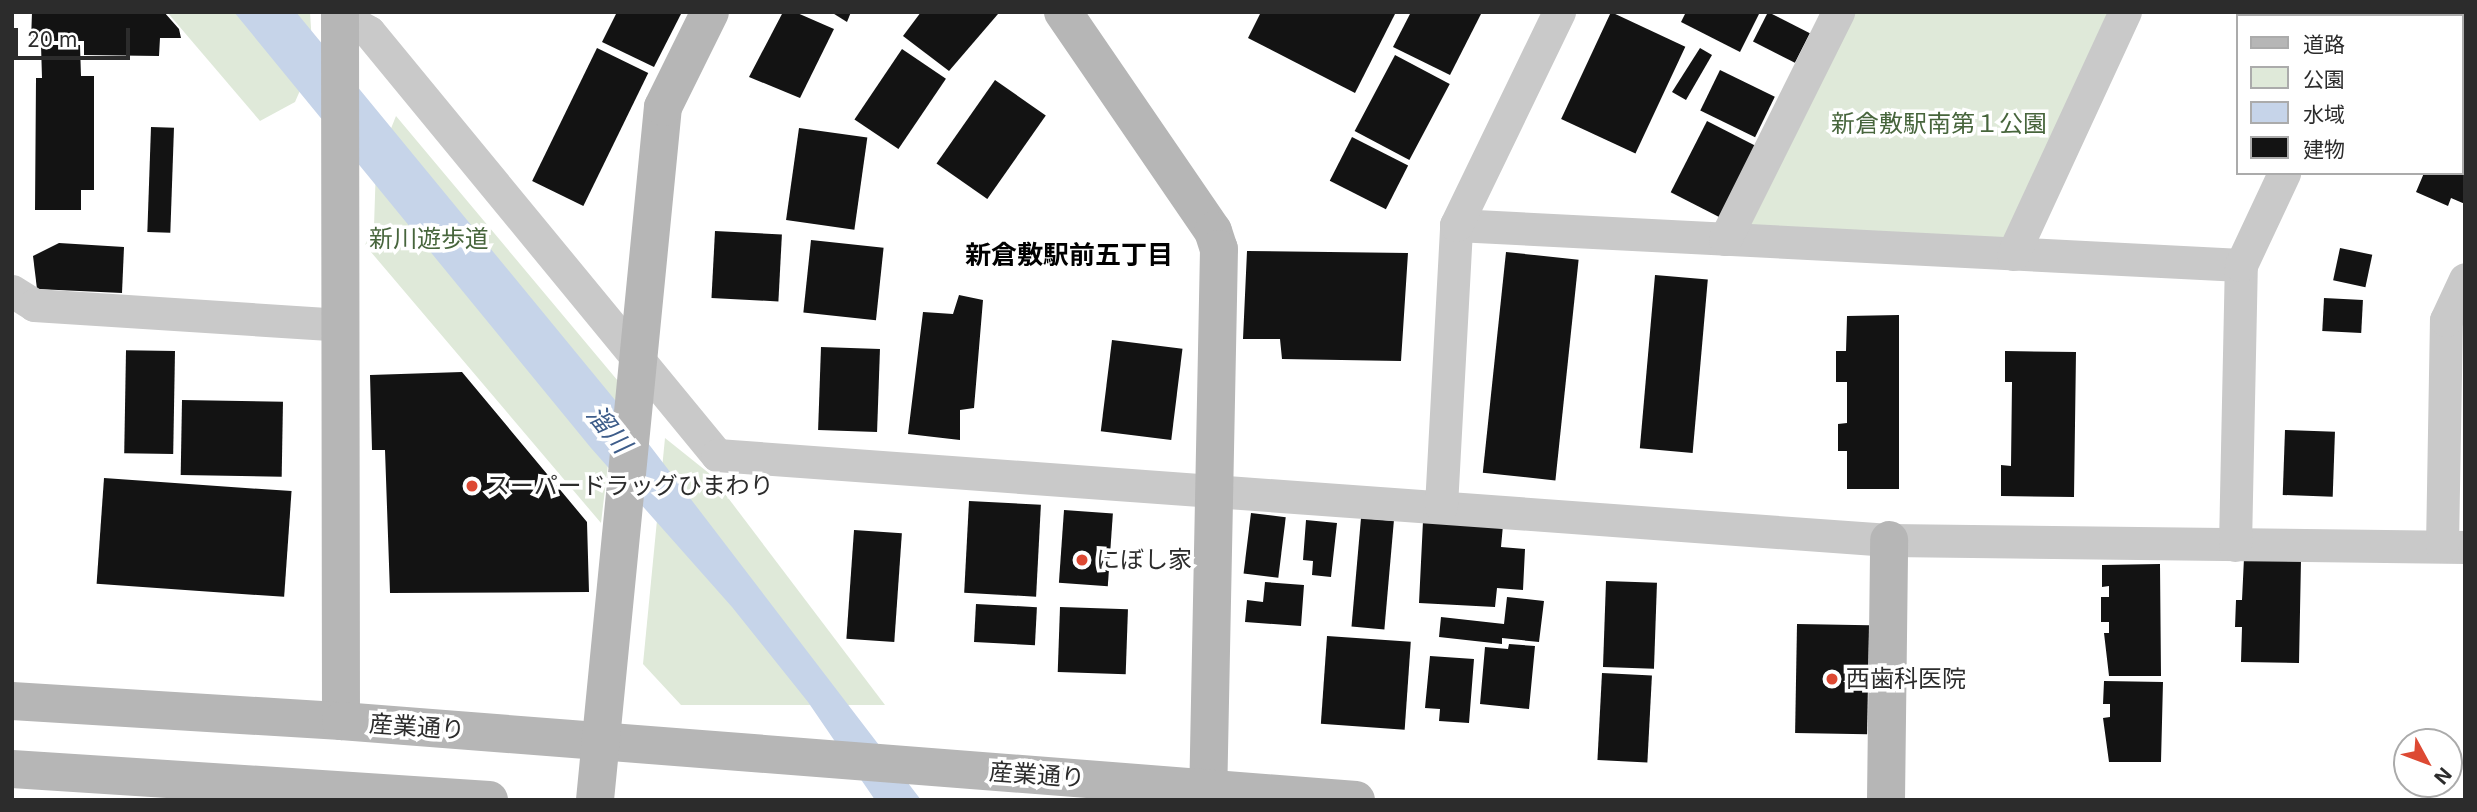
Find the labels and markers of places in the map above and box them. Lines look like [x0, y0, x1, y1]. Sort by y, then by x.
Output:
place label: スーパードラッグひまわり [486, 472, 774, 500]
marker: スーパードラッグひまわり [464, 478, 480, 494]
place label: にぼし家 [1096, 546, 1192, 574]
marker: にぼし家 [1074, 552, 1090, 568]
place label: 西歯科医院 [1846, 665, 1966, 693]
marker: 西歯科医院 [1824, 671, 1840, 687]

